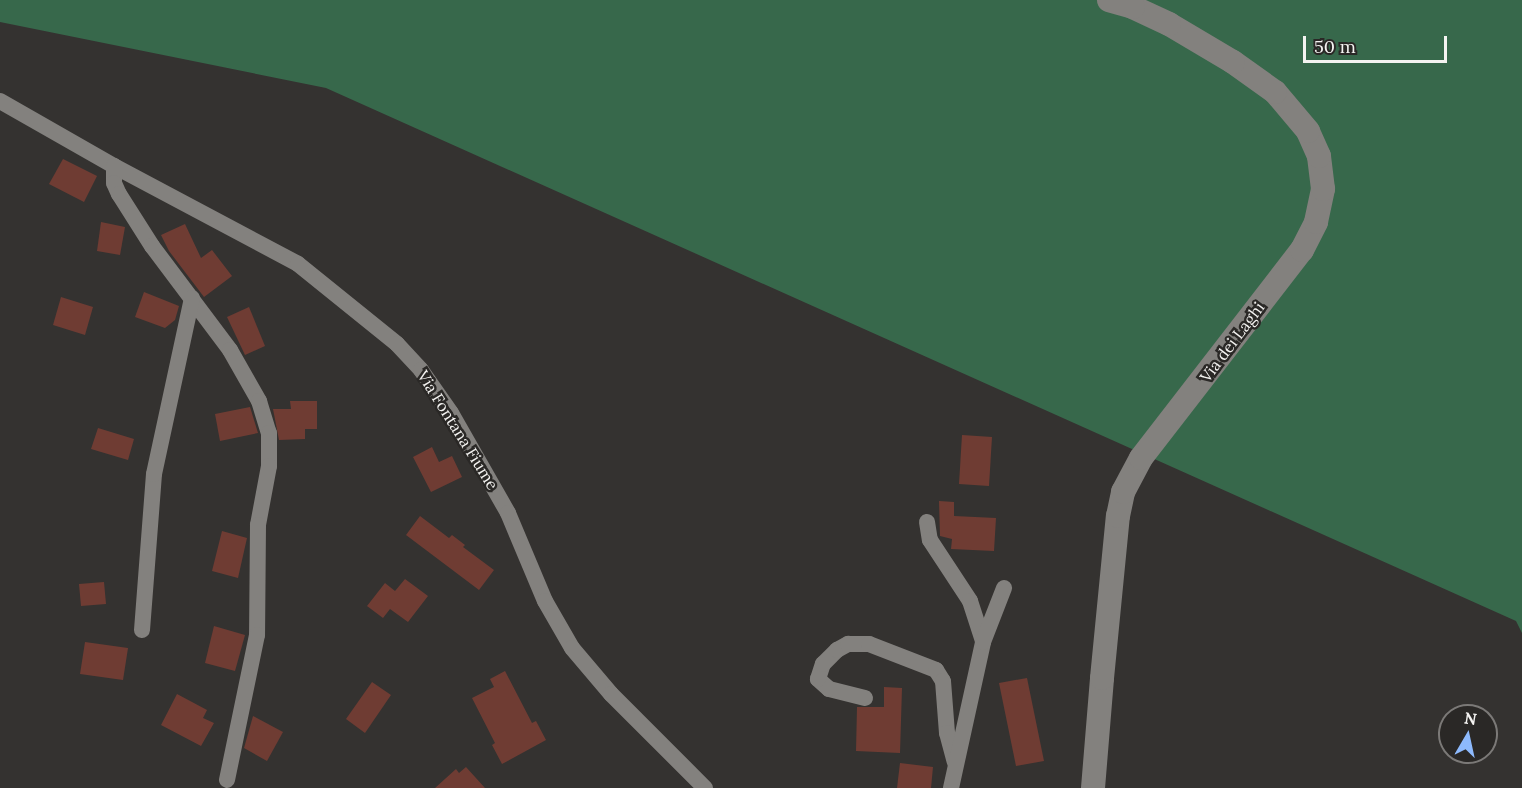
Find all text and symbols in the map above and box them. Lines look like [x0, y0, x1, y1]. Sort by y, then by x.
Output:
scale bar [1306, 24, 1450, 62]
text: 50 m [1314, 35, 1356, 58]
street label: Via dei Laghi [1196, 298, 1268, 386]
street label: Via Fontana Fiume [414, 367, 502, 493]
north arrow [1438, 704, 1498, 764]
text: N [1463, 707, 1478, 729]

